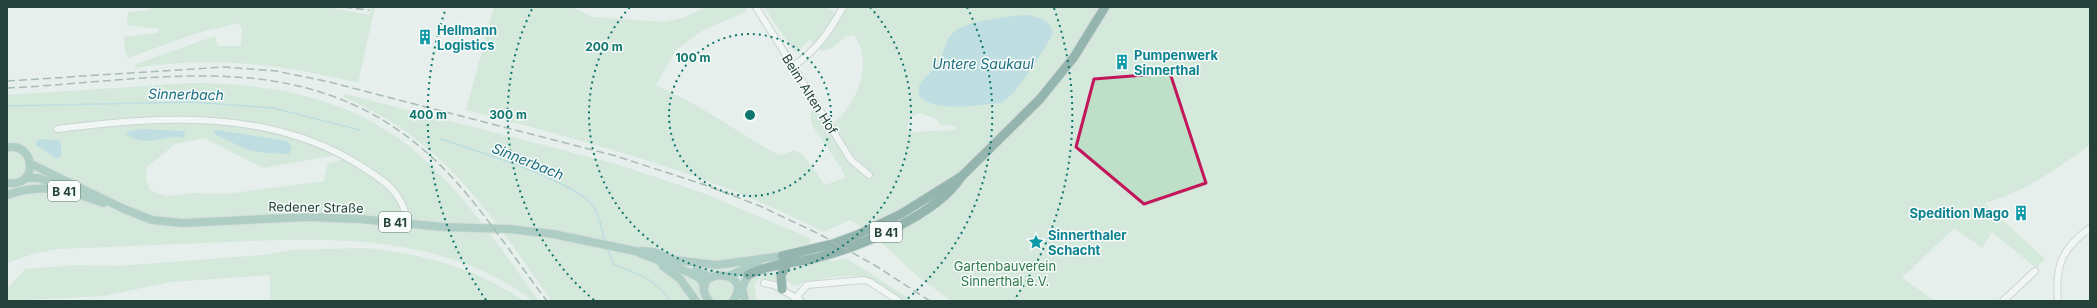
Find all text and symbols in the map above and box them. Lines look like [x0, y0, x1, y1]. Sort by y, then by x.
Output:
place label: Hellmann Logistics [437, 22, 497, 53]
building icon: Hellmann Logistics [416, 28, 434, 46]
text: 200 m [585, 39, 623, 54]
place label: Pumpenwerk Sinnerthal [1134, 47, 1219, 78]
text: 100 m [675, 50, 711, 65]
street label: Beim Alten Hof [779, 51, 841, 137]
building icon: Pumpenwerk Sinnerthal [1113, 53, 1131, 71]
water label: Untere Saukaul [932, 55, 1034, 72]
water label: Sinnerbach [148, 85, 224, 103]
text: 400 m [409, 107, 447, 122]
text: 300 m [489, 107, 527, 122]
centre of rings [743, 108, 757, 122]
water label: Sinnerbach [490, 139, 566, 183]
road number: B 41 [48, 181, 80, 201]
street label: Redener Straße [268, 198, 364, 216]
building icon: Spedition Mago [2012, 204, 2030, 222]
place label: Spedition Mago [1910, 205, 2009, 221]
road number: B 41 [379, 212, 411, 232]
road number: B 41 [870, 222, 902, 242]
place label: Sinnerthaler Schacht [1048, 227, 1127, 258]
place icon: Sinnerthaler Schacht [1027, 233, 1045, 251]
park label: Gartenbauverein Sinnerthal e.V. [954, 258, 1056, 289]

